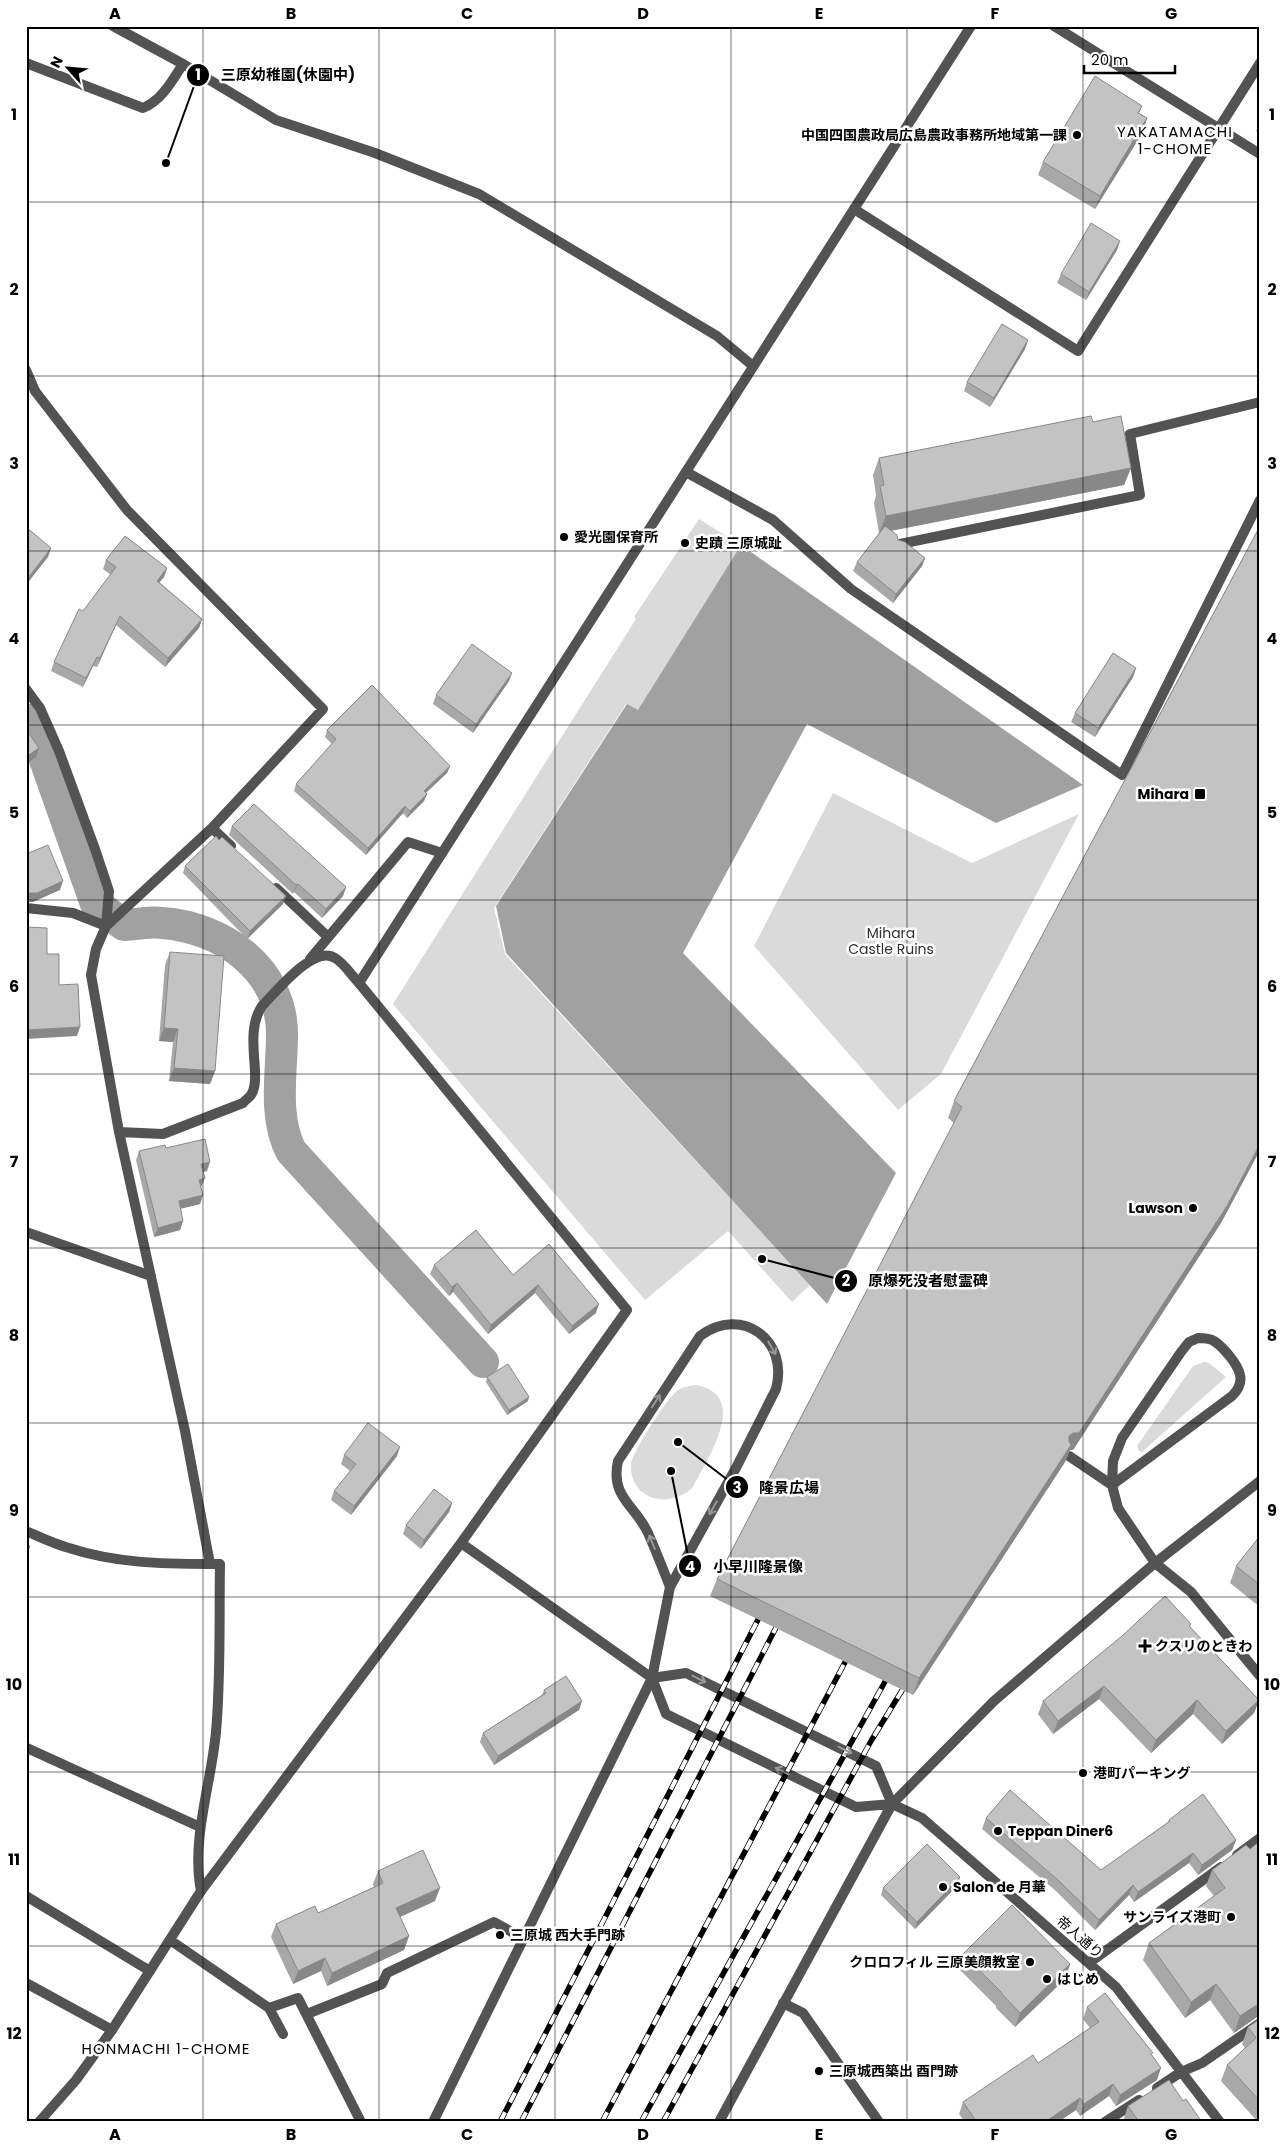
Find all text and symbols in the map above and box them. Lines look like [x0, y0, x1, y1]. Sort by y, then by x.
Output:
text: A [109, 2, 121, 25]
text: B [286, 2, 296, 25]
text: C [461, 2, 473, 25]
text: D [637, 2, 649, 25]
text: E [815, 2, 823, 25]
text: F [991, 2, 1000, 25]
text: G [1165, 2, 1177, 25]
north arrow [42, 42, 92, 92]
scale bar [1084, 42, 1175, 74]
text: 20 m [1091, 49, 1129, 70]
text: N [45, 53, 68, 71]
callout: 三原幼稚園(休園中) [185, 60, 365, 90]
text: 1 [195, 64, 201, 85]
text: 三原幼稚園(休園中) [221, 64, 355, 85]
text: 1 [11, 103, 17, 126]
text: 1 [1269, 103, 1275, 126]
district label: YAKATAMACHI 1-CHOME [1117, 121, 1233, 159]
place label: 中国四国農政局広島農政事務所地域第一課 [801, 125, 1067, 145]
marker: 中国四国農政局広島農政事務所地域第一課 [1071, 129, 1083, 141]
text: 2 [9, 278, 19, 301]
text: 2 [1267, 278, 1277, 301]
text: 3 [9, 452, 19, 475]
text: 3 [1267, 452, 1277, 475]
place label: 愛光園保育所 [574, 527, 658, 547]
marker: 愛光園保育所 [558, 531, 570, 543]
place label: 史蹟 三原城趾 [695, 533, 782, 553]
marker: 史蹟 三原城趾 [679, 537, 691, 549]
text: 4 [9, 627, 20, 650]
text: 4 [1267, 627, 1278, 650]
place label: Mihara [1138, 784, 1189, 804]
marker: Mihara [1193, 787, 1207, 801]
text: 5 [9, 801, 19, 824]
text: 5 [1267, 801, 1277, 824]
park label: Mihara Castle Ruins [848, 923, 934, 959]
text: 6 [9, 975, 19, 998]
text: 6 [1267, 975, 1277, 998]
text: 7 [10, 1150, 19, 1173]
text: 7 [1268, 1150, 1277, 1173]
place label: Lawson [1129, 1198, 1183, 1218]
marker: Lawson [1187, 1202, 1199, 1214]
callout: 原爆死没者慰霊碑 [833, 1266, 998, 1296]
text: 2 [842, 1270, 851, 1291]
text: 原爆死没者慰霊碑 [868, 1270, 988, 1291]
text: 8 [9, 1324, 19, 1347]
text: 8 [1267, 1324, 1277, 1347]
one-way arrow [767, 1340, 777, 1354]
one-way arrow [651, 1395, 661, 1409]
callout: 隆景広場 [724, 1472, 829, 1502]
text: 3 [732, 1477, 742, 1498]
text: 隆景広場 [759, 1477, 819, 1498]
text: 9 [9, 1499, 19, 1522]
text: 9 [1267, 1499, 1277, 1522]
one-way arrow [708, 1501, 718, 1516]
one-way arrow [647, 1535, 656, 1550]
callout: 小早川隆景像 [678, 1551, 813, 1581]
text: 4 [685, 1556, 695, 1577]
text: 小早川隆景像 [713, 1556, 803, 1577]
place label: クスリのときわ [1155, 1636, 1253, 1656]
marker: クスリのときわ [1139, 1640, 1151, 1652]
text: 10 [6, 1673, 22, 1696]
text: 10 [1264, 1673, 1280, 1696]
one-way arrow [691, 1675, 706, 1684]
one-way arrow [837, 1746, 852, 1755]
place label: 港町パーキング [1093, 1763, 1191, 1783]
one-way arrow [775, 1766, 790, 1775]
marker: 港町パーキング [1077, 1767, 1089, 1779]
place label: Teppan Diner6 [1008, 1821, 1113, 1841]
marker: Teppan Diner6 [992, 1825, 1004, 1837]
text: 11 [8, 1848, 20, 1871]
text: 11 [1266, 1848, 1278, 1871]
place label: Salon de 月華 [953, 1877, 1046, 1897]
marker: Salon de 月華 [937, 1881, 949, 1893]
place label: サンライズ港町 [1123, 1907, 1221, 1927]
street label: 帝人通り [1052, 1911, 1108, 1963]
marker: サンライズ港町 [1225, 1911, 1237, 1923]
place label: 三原城 西大手門跡 [510, 1925, 625, 1945]
marker: 三原城 西大手門跡 [494, 1929, 506, 1941]
place label: クロロフィル 三原美顔教室 [849, 1952, 1020, 1972]
marker: クロロフィル 三原美顔教室 [1024, 1956, 1036, 1968]
place label: はじめ [1057, 1969, 1099, 1989]
marker: はじめ [1041, 1973, 1053, 1985]
text: 12 [6, 2022, 22, 2045]
text: 12 [1264, 2022, 1280, 2045]
district label: HONMACHI 1-CHOME [82, 2038, 250, 2059]
place label: 三原城西築出 酉門跡 [829, 2061, 958, 2081]
marker: 三原城西築出 酉門跡 [813, 2065, 825, 2077]
text: A [109, 2123, 121, 2146]
text: B [286, 2123, 296, 2146]
text: C [461, 2123, 473, 2146]
text: D [637, 2123, 649, 2146]
text: E [815, 2123, 823, 2146]
text: F [991, 2123, 1000, 2146]
text: G [1165, 2123, 1177, 2146]

